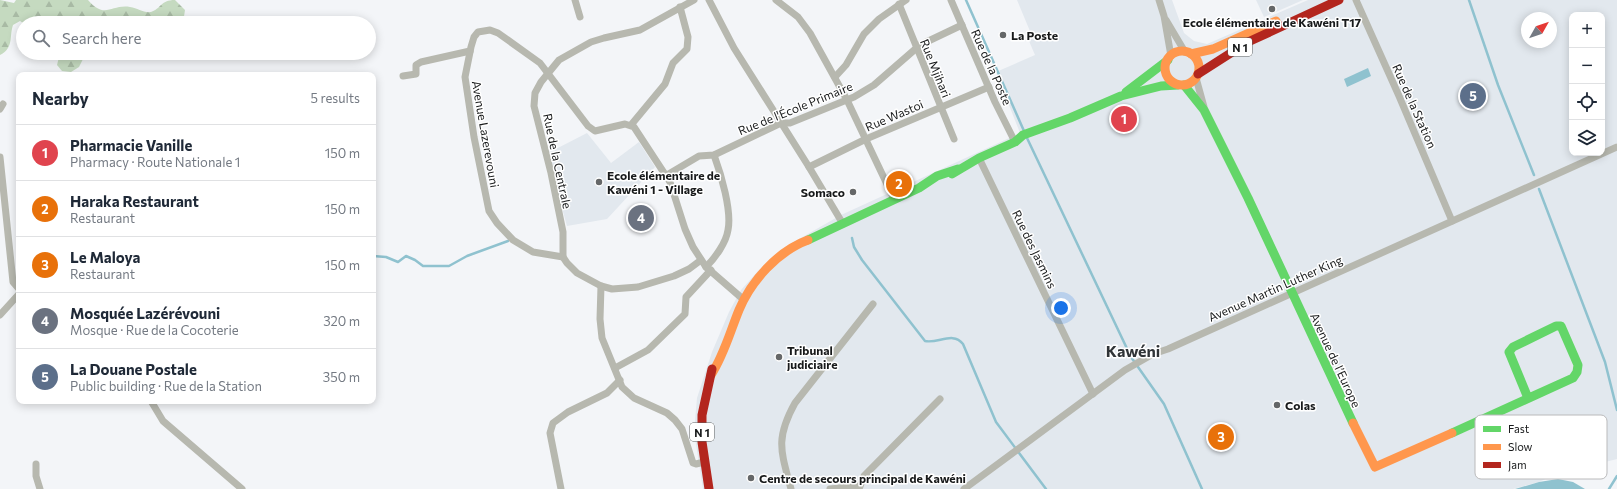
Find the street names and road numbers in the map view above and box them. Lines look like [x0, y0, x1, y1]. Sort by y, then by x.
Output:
street label: Rue de la Poste [969, 27, 1015, 107]
street label: Rue Mjihari [918, 37, 954, 99]
road number: N 1 [1228, 38, 1252, 56]
street label: Rue de la Station [1390, 62, 1440, 150]
street label: Avenue Lazerevouni [470, 79, 502, 189]
street label: Rue de l'École Primaire [736, 79, 854, 137]
street label: Rue Wastoi [863, 97, 925, 133]
street label: Rue de la Centrale [541, 112, 575, 210]
street label: Rue des Jasmins [1009, 208, 1060, 291]
street label: Avenue Martin Luther King [1206, 252, 1345, 324]
street label: Avenue de l’Europe [1308, 311, 1364, 409]
road number: N 1 [690, 423, 714, 441]

